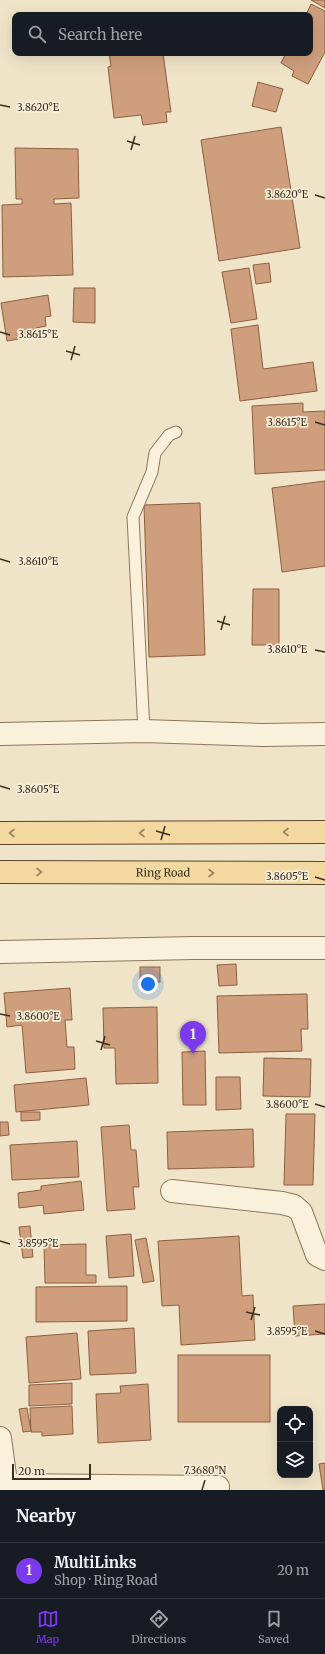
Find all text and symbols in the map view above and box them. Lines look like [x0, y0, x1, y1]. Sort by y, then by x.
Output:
search box [12, 12, 313, 56]
icon: search [26, 23, 48, 45]
text: Search here [58, 25, 142, 44]
text: 3.8620°E [17, 101, 60, 114]
text: 3.8620°E [266, 188, 309, 201]
text: 3.8615°E [18, 328, 58, 341]
text: 3.8615°E [267, 416, 307, 429]
text: 3.8610°E [18, 555, 59, 568]
text: 3.8610°E [267, 643, 308, 656]
text: 3.8605°E [17, 783, 60, 796]
one-way arrow [283, 828, 289, 836]
one-way arrow [9, 829, 15, 837]
one-way arrow [139, 829, 145, 837]
street label: Ring Road [136, 865, 191, 880]
one-way arrow [36, 868, 42, 876]
one-way arrow [208, 869, 214, 877]
text: 3.8605°E [266, 870, 309, 883]
your location [138, 974, 158, 994]
text: 3.8600°E [16, 1010, 60, 1023]
pin: 1 [180, 1021, 206, 1054]
text: 3.8600°E [265, 1098, 309, 1111]
text: 3.8595°E [18, 1237, 59, 1250]
text: 3.8595°E [267, 1325, 308, 1338]
map controls [277, 1406, 313, 1478]
button: locate [277, 1406, 313, 1442]
button: layers [277, 1442, 313, 1478]
scale bar [12, 1462, 91, 1481]
text: 20 m [18, 1464, 45, 1478]
text: 7.3680°N [184, 1464, 227, 1477]
text: Nearby [16, 1505, 76, 1527]
text: MultiLinks [54, 1553, 137, 1572]
text: 1 [26, 1562, 32, 1579]
text: 20 m [277, 1562, 309, 1579]
text: Shop · Ring Road [54, 1572, 158, 1589]
tab: Map [36, 1608, 59, 1646]
tab: Directions [131, 1608, 186, 1646]
tab: Saved [258, 1608, 289, 1646]

